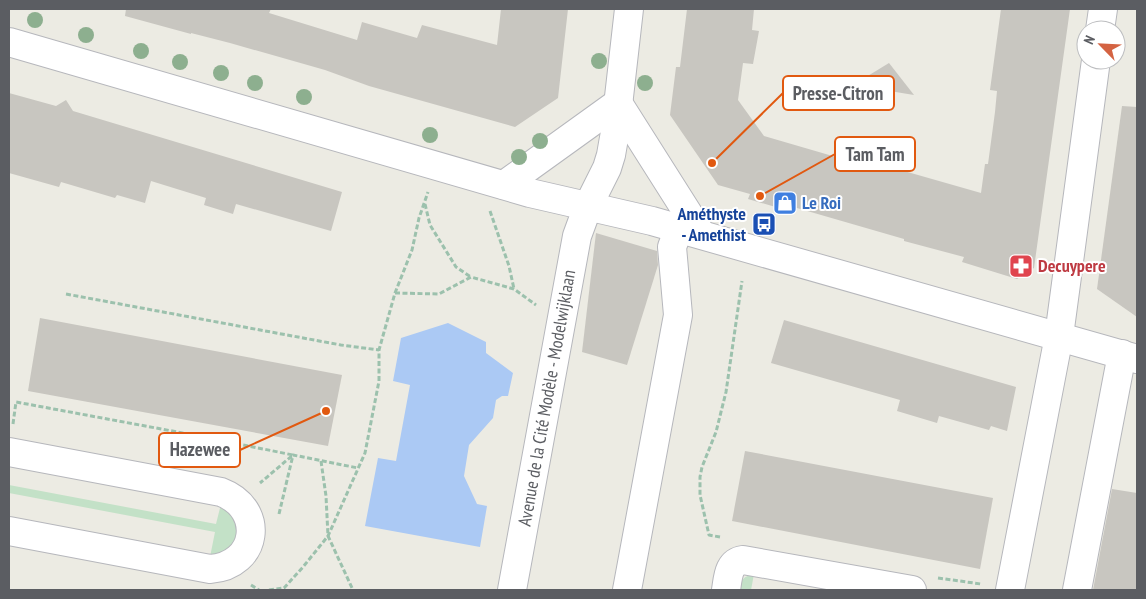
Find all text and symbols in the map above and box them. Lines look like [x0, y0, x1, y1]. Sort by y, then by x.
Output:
north arrow [1076, 20, 1126, 70]
text: N [1079, 33, 1099, 47]
callout: Presse-Citron [783, 76, 894, 110]
text: Presse-Citron [793, 81, 883, 105]
callout: Tam Tam [835, 137, 915, 171]
text: Tam Tam [846, 142, 904, 166]
shop icon: Le Roi [772, 190, 798, 216]
place label: Le Roi [802, 191, 841, 214]
place label: Améthyste - Amethist [677, 202, 747, 246]
bus stop icon: Améthyste - Amethist [751, 211, 777, 237]
pharmacy icon: Decuypere [1008, 253, 1034, 279]
place label: Decuypere [1038, 254, 1106, 277]
street label: Avenue de la Cité Modèle - Modelwijklaan [513, 268, 580, 528]
callout: Hazewee [159, 433, 240, 467]
text: Hazewee [170, 437, 230, 461]

